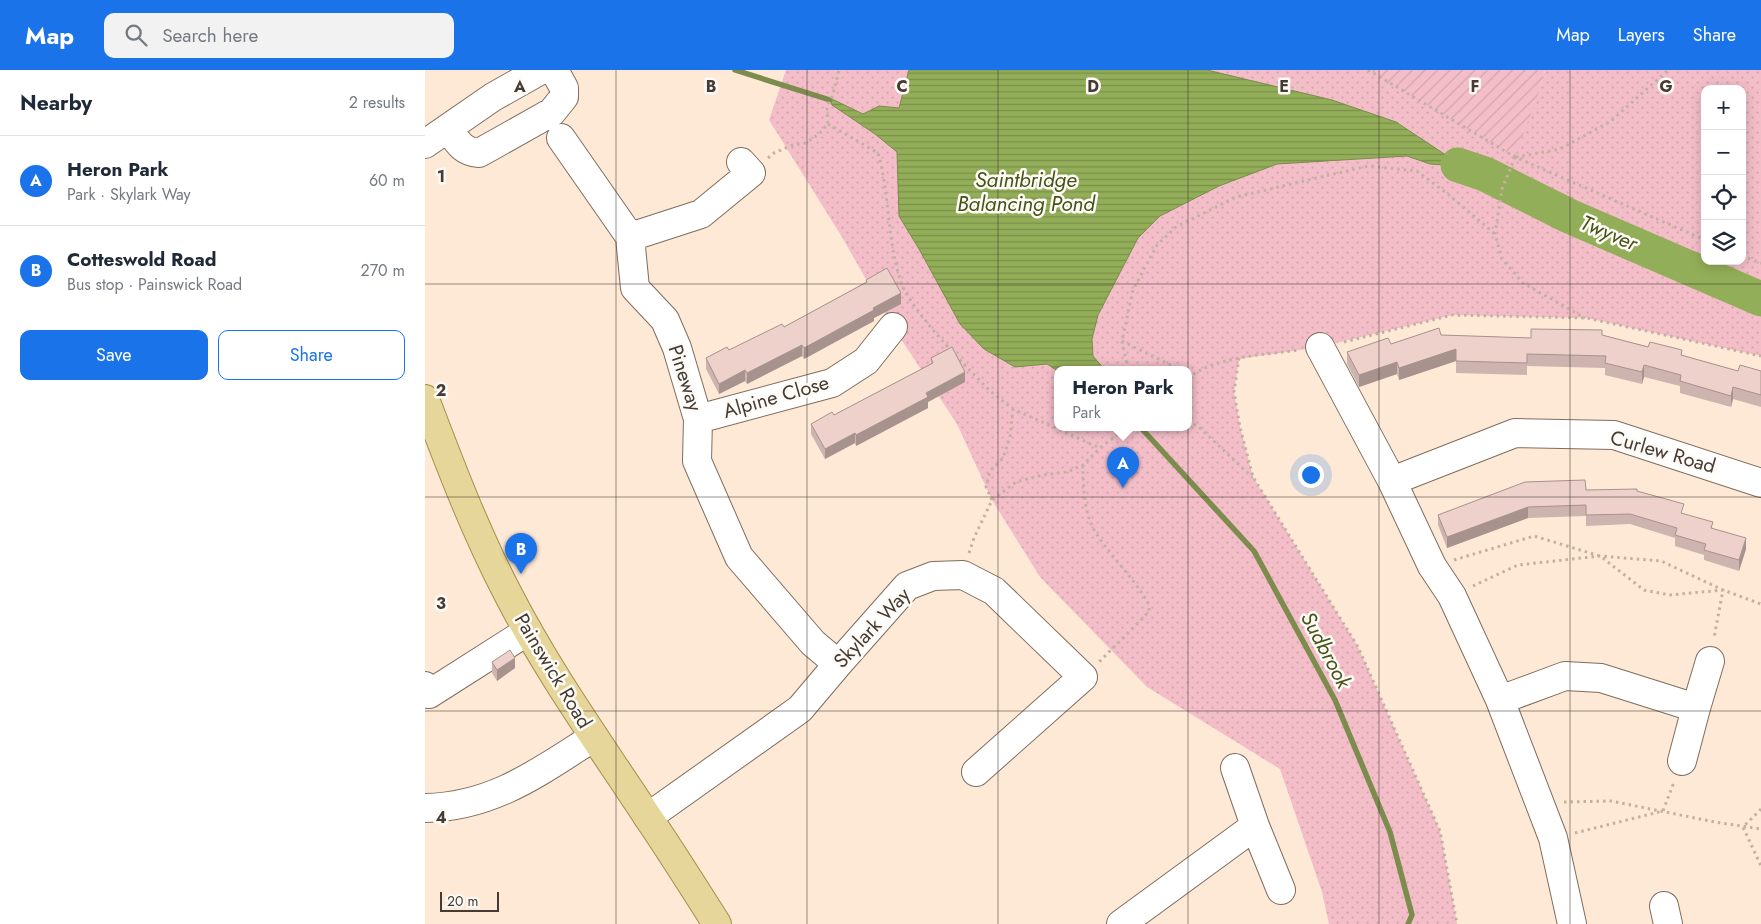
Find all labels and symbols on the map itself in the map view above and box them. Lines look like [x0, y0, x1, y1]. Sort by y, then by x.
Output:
text: A [513, 75, 526, 98]
text: B [706, 75, 716, 98]
text: C [896, 75, 908, 98]
text: D [1087, 75, 1099, 98]
text: E [1279, 75, 1289, 98]
text: F [1471, 75, 1479, 98]
text: G [1659, 75, 1673, 98]
text: 1 [437, 165, 445, 188]
water label: Saintbridge Balancing Pond [957, 165, 1096, 219]
water label: Twyver [1576, 208, 1643, 259]
street label: Pineway [661, 341, 709, 415]
street label: Alpine Close [720, 368, 832, 426]
text: 2 [436, 379, 446, 402]
street label: Curlew Road [1607, 423, 1719, 481]
pin: A [1107, 447, 1139, 488]
your location [1298, 462, 1324, 488]
pin: B [505, 533, 537, 574]
street label: Skylark Way [827, 581, 917, 675]
text: 3 [436, 592, 446, 615]
water label: Sudbrook [1293, 606, 1359, 695]
street label: Painswick Road [507, 608, 599, 734]
text: 4 [435, 806, 447, 829]
scale bar [440, 889, 499, 912]

